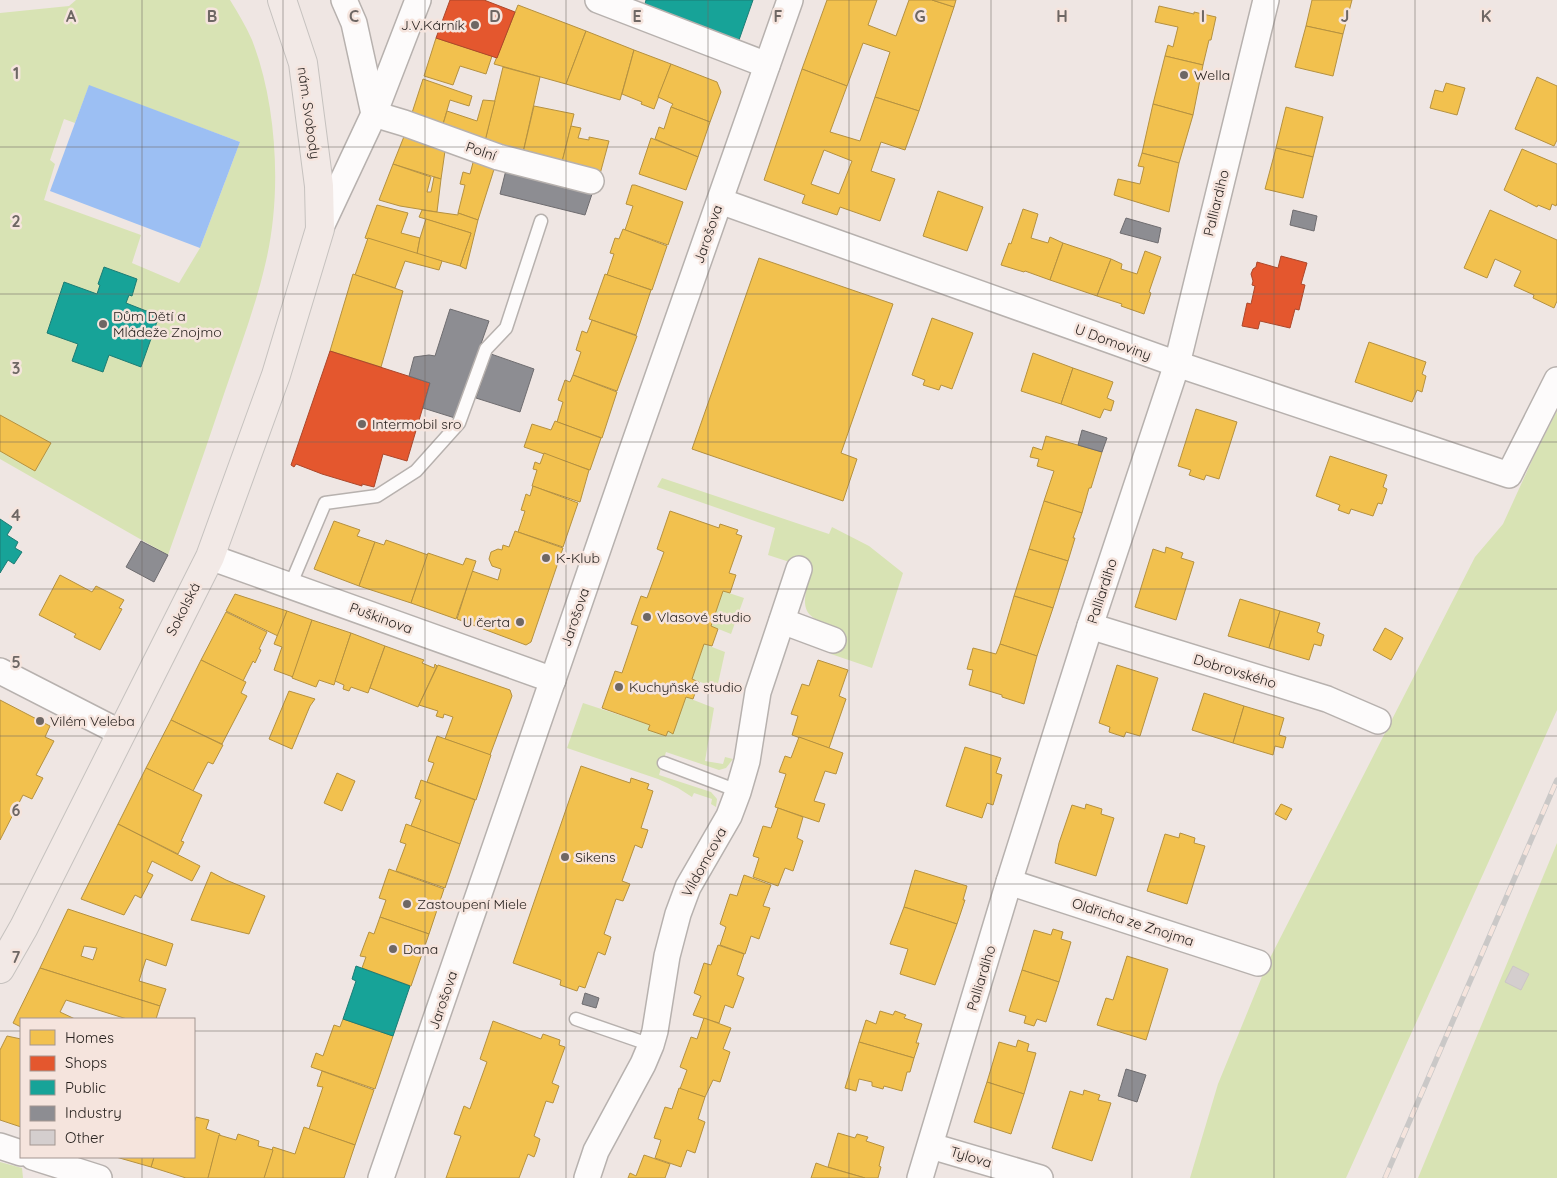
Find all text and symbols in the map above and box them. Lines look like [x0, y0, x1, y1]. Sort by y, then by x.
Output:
text: A [66, 6, 77, 26]
text: B [207, 6, 217, 26]
text: C [349, 6, 359, 26]
text: D [489, 6, 501, 26]
text: E [632, 6, 642, 26]
text: F [774, 6, 783, 26]
text: G [914, 6, 926, 26]
text: H [1056, 6, 1068, 26]
text: I [1201, 6, 1205, 26]
text: J [1341, 6, 1349, 26]
text: K [1481, 6, 1491, 26]
place label: J.V.Kárník [401, 16, 465, 34]
marker: J.V.Kárník [469, 19, 481, 31]
text: 1 [13, 63, 19, 83]
street label: nám. Svobody [294, 66, 324, 160]
place label: Wella [1194, 66, 1230, 84]
marker: Wella [1178, 69, 1190, 81]
street label: Polní [463, 137, 499, 165]
street label: Palliardiho [1199, 168, 1233, 238]
street label: Jarošova [690, 202, 726, 266]
text: 2 [11, 211, 21, 231]
place label: Dům Dětí a Mládeže Znojmo [113, 307, 222, 341]
marker: Dům Dětí a Mládeže Znojmo [97, 318, 109, 330]
street label: U Domoviny [1072, 320, 1154, 364]
text: 3 [12, 358, 20, 378]
place label: Intermobil sro [372, 415, 461, 433]
marker: Intermobil sro [356, 418, 368, 430]
text: 4 [11, 505, 21, 525]
place label: K-Klub [556, 549, 600, 567]
marker: K-Klub [540, 552, 552, 564]
street label: Palliardiho [1083, 556, 1121, 626]
street label: Sokolská [162, 579, 204, 639]
street label: Jarošova [557, 585, 593, 649]
street label: Puškinova [347, 598, 415, 638]
place label: Vlasové studio [657, 608, 751, 626]
marker: Vlasové studio [641, 611, 653, 623]
place label: U čerta [462, 613, 510, 631]
marker: U čerta [514, 616, 526, 628]
street label: Dobrovského [1191, 650, 1279, 692]
text: 5 [11, 652, 21, 672]
place label: Kuchyňské studio [629, 678, 742, 696]
marker: Kuchyňské studio [613, 681, 625, 693]
place label: Vilém Veleba [50, 712, 135, 730]
marker: Vilém Veleba [34, 715, 46, 727]
text: 6 [12, 800, 21, 820]
street label: Vildomcova [678, 824, 730, 900]
place label: Sikens [575, 848, 616, 866]
marker: Sikens [559, 851, 571, 863]
street label: Oldřicha ze Znojma [1070, 894, 1196, 950]
place label: Zastoupení Miele [417, 895, 527, 913]
marker: Zastoupení Miele [401, 898, 413, 910]
place label: Dana [403, 940, 438, 958]
marker: Dana [387, 943, 399, 955]
street label: Palliardiho [963, 943, 999, 1013]
text: 7 [12, 947, 21, 967]
street label: Jarošova [425, 968, 461, 1032]
legend [20, 1018, 195, 1158]
text: Homes [65, 1028, 114, 1047]
text: Shops [65, 1053, 107, 1072]
text: Public [65, 1078, 106, 1097]
text: Industry [65, 1103, 122, 1122]
text: Other [65, 1128, 105, 1147]
street label: Tylova [948, 1142, 994, 1172]

